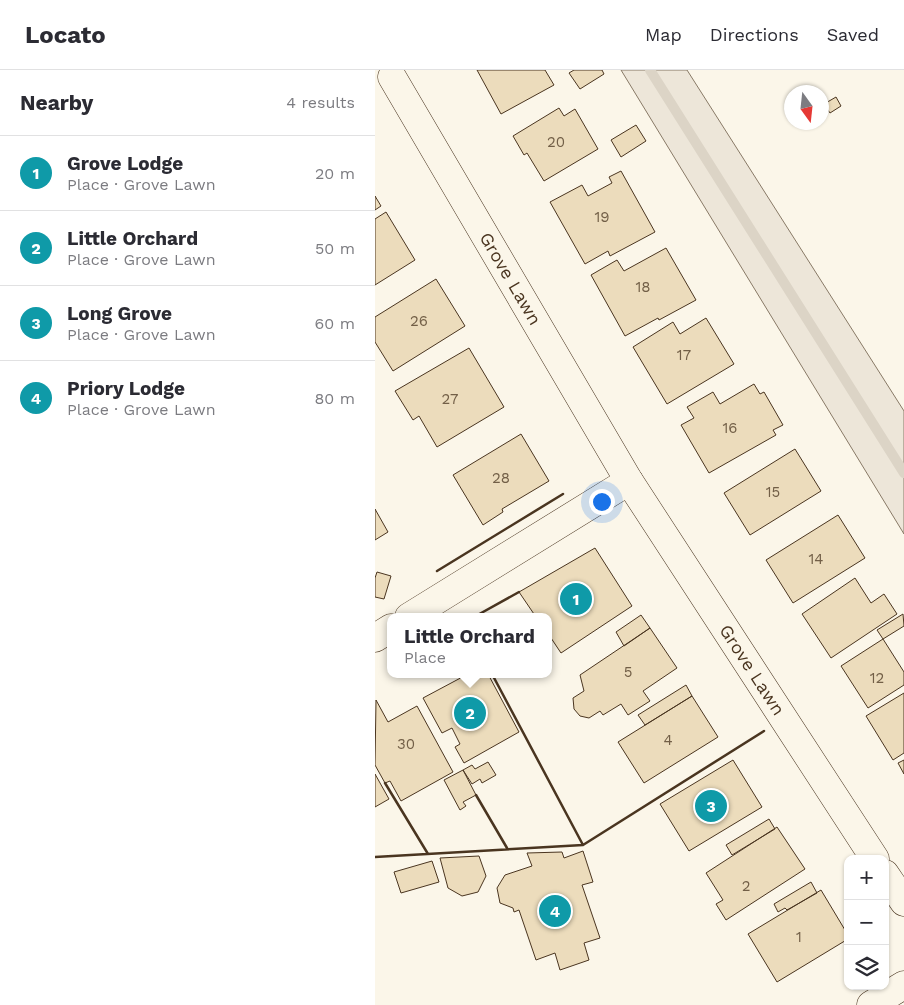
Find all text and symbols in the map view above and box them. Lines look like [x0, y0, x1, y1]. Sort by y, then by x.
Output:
text: Locato [25, 21, 106, 49]
text: Map [645, 24, 682, 45]
text: Directions [710, 24, 799, 45]
text: Saved [827, 24, 879, 45]
north arrow [784, 85, 829, 130]
text: Nearby [20, 90, 93, 115]
text: 4 results [286, 93, 355, 112]
house number: 20 [547, 133, 565, 151]
text: Grove Lodge [67, 152, 183, 175]
text: 1 [33, 164, 39, 183]
text: 20 m [315, 164, 355, 183]
text: Place · Grove Lawn [67, 175, 216, 194]
house number: 19 [594, 208, 610, 226]
text: Little Orchard [67, 227, 198, 250]
street label: Grove Lawn [476, 228, 546, 329]
text: 2 [31, 239, 41, 258]
text: 50 m [315, 239, 355, 258]
text: Place · Grove Lawn [67, 250, 216, 269]
house number: 18 [635, 278, 651, 296]
text: Long Grove [67, 302, 172, 325]
house number: 26 [410, 312, 428, 330]
text: 3 [31, 314, 41, 333]
text: 60 m [315, 314, 355, 333]
text: Place · Grove Lawn [67, 325, 216, 344]
house number: 17 [677, 346, 691, 364]
text: Priory Lodge [67, 377, 185, 400]
text: 4 [31, 389, 41, 408]
text: 80 m [314, 389, 355, 408]
house number: 27 [442, 390, 458, 408]
text: Place · Grove Lawn [67, 400, 216, 419]
house number: 16 [723, 419, 737, 437]
house number: 28 [492, 469, 510, 487]
house number: 15 [766, 483, 780, 501]
your location [589, 489, 615, 515]
house number: 14 [808, 550, 824, 568]
pin: 1 [560, 580, 592, 618]
popup [387, 613, 552, 678]
street label: Grove Lawn [715, 621, 790, 719]
text: Little Orchard [404, 625, 535, 648]
text: Place [404, 648, 446, 667]
house number: 5 [624, 663, 632, 681]
house number: 12 [870, 669, 884, 687]
pin: 2 [454, 694, 486, 732]
house number: 4 [663, 731, 673, 749]
house number: 30 [397, 735, 415, 753]
pin: 3 [695, 787, 727, 825]
map controls [844, 855, 889, 990]
button: + [844, 855, 889, 900]
house number: 2 [742, 877, 750, 895]
pin: 4 [539, 892, 571, 930]
button: − [844, 900, 889, 945]
house number: 1 [796, 928, 802, 946]
button: layers [844, 945, 889, 990]

